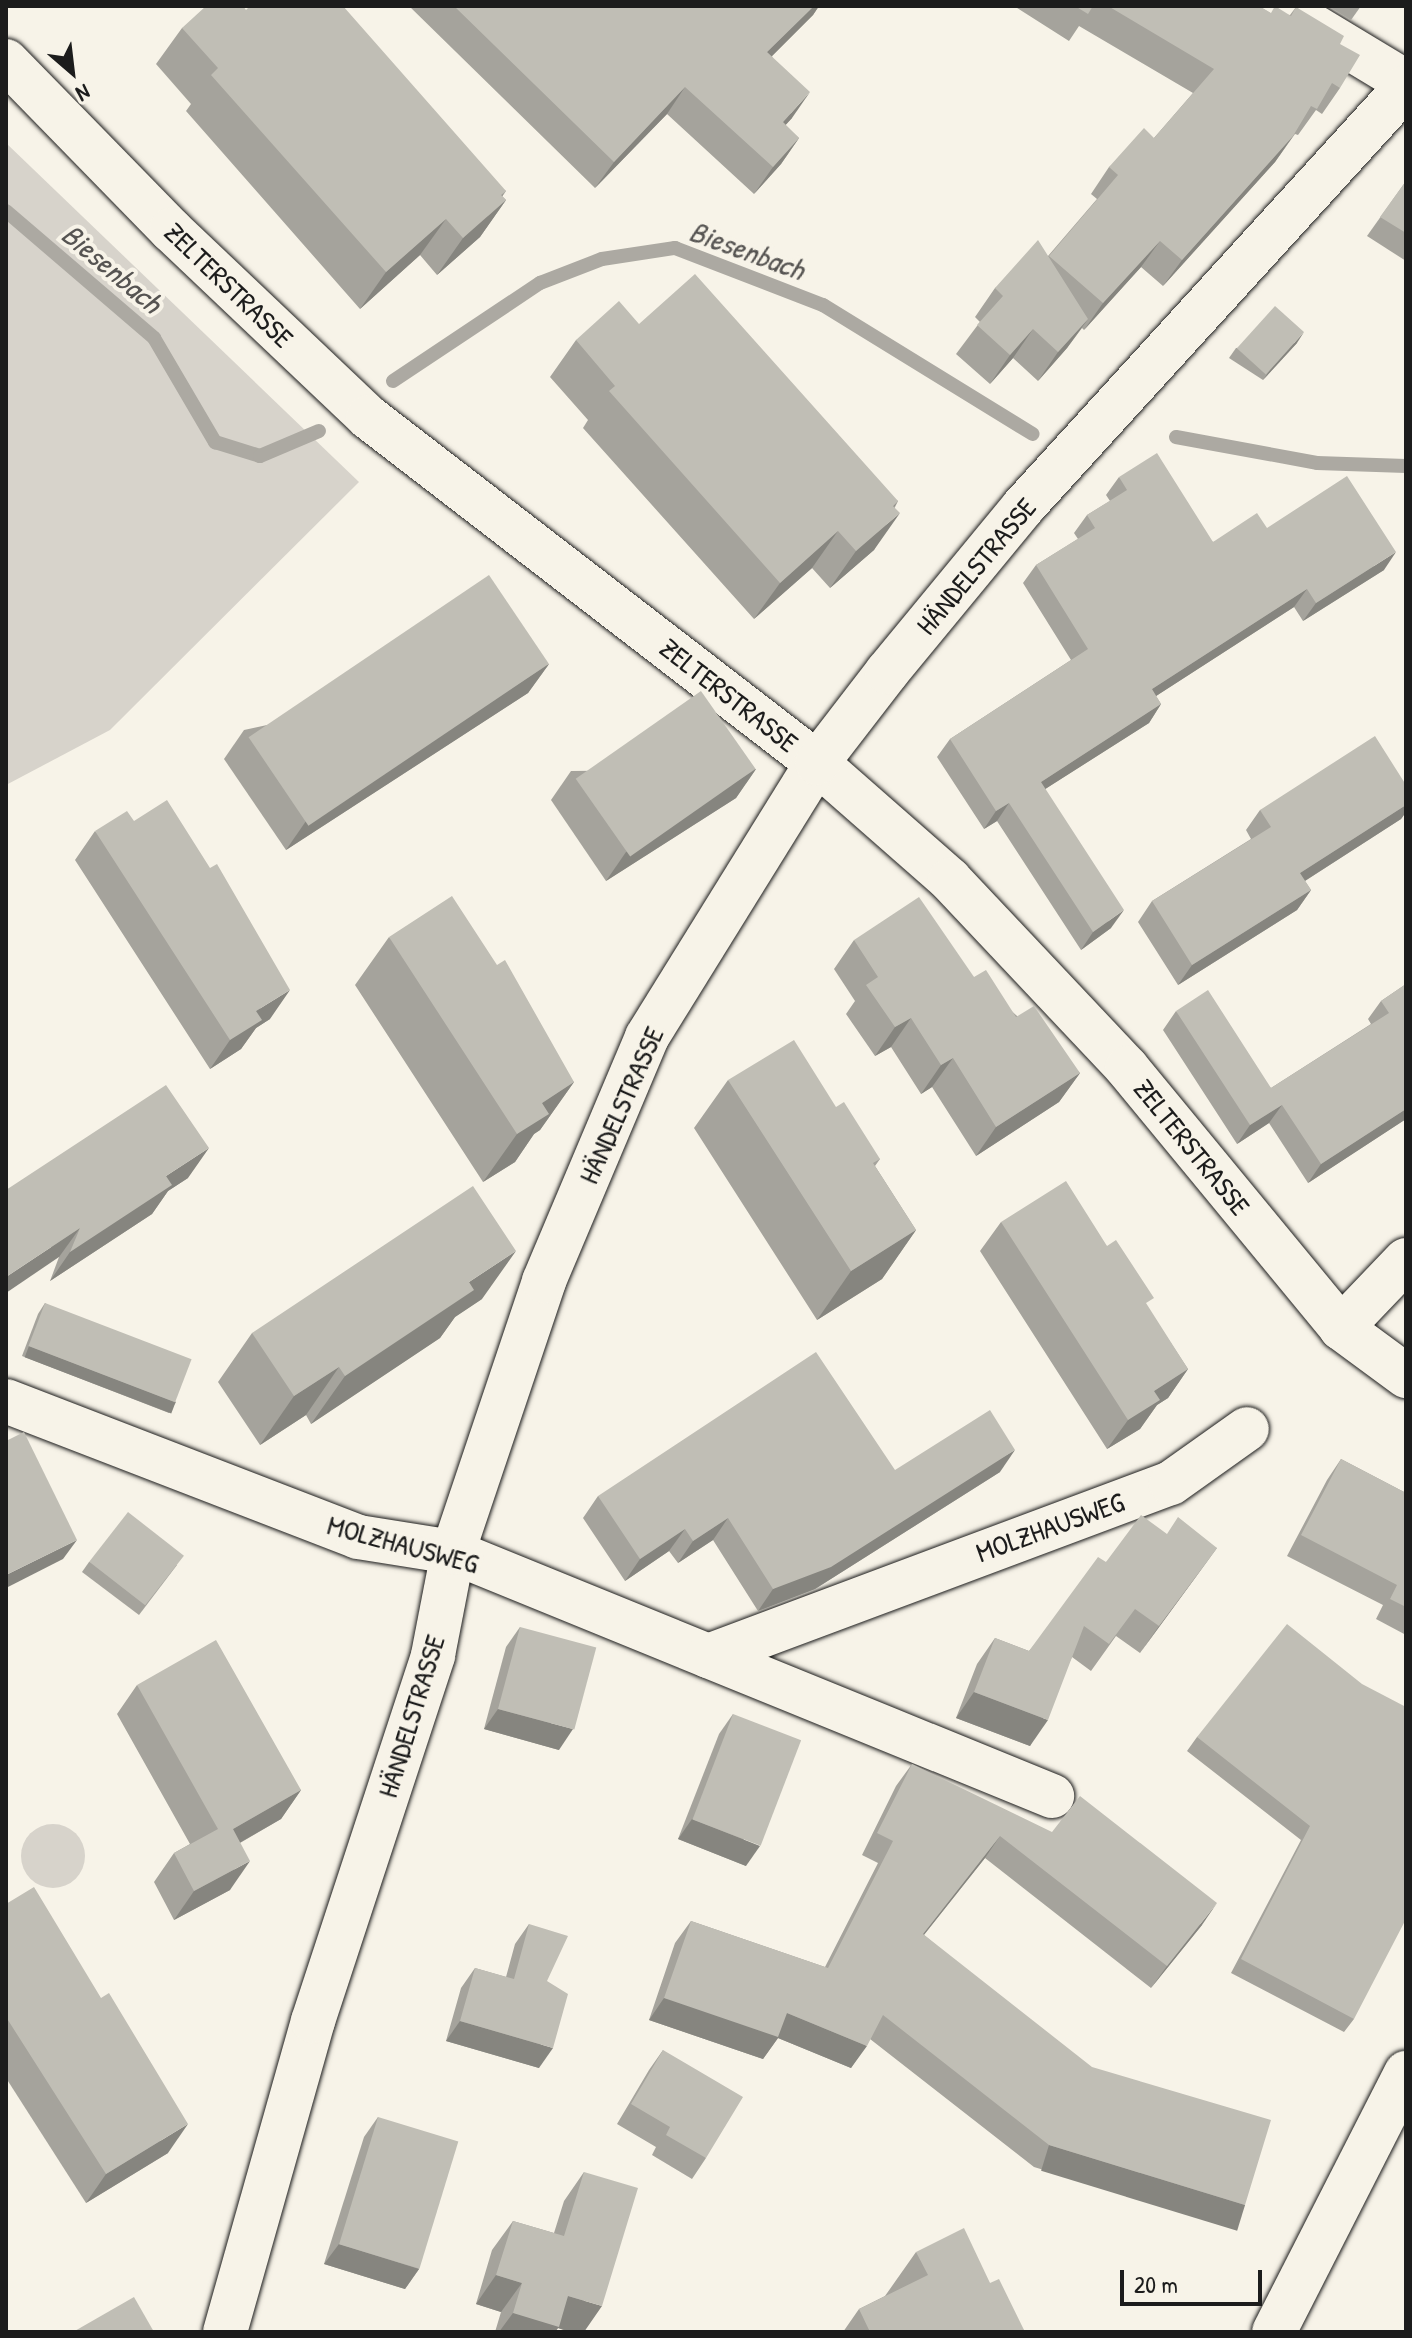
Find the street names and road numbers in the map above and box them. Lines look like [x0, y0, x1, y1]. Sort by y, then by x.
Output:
street label: ZELTERSTRASSE [158, 215, 300, 355]
street label: HÄNDELSTRASSE [909, 491, 1043, 641]
street label: ZELTERSTRASSE [653, 631, 805, 759]
street label: HÄNDELSTRASSE [571, 1021, 671, 1189]
street label: ZELTERSTRASSE [1127, 1072, 1257, 1222]
street label: MOLZHAUSWEG [971, 1485, 1129, 1569]
street label: MOLZHAUSWEG [324, 1508, 482, 1580]
street label: HÄNDELSTRASSE [370, 1631, 452, 1801]

